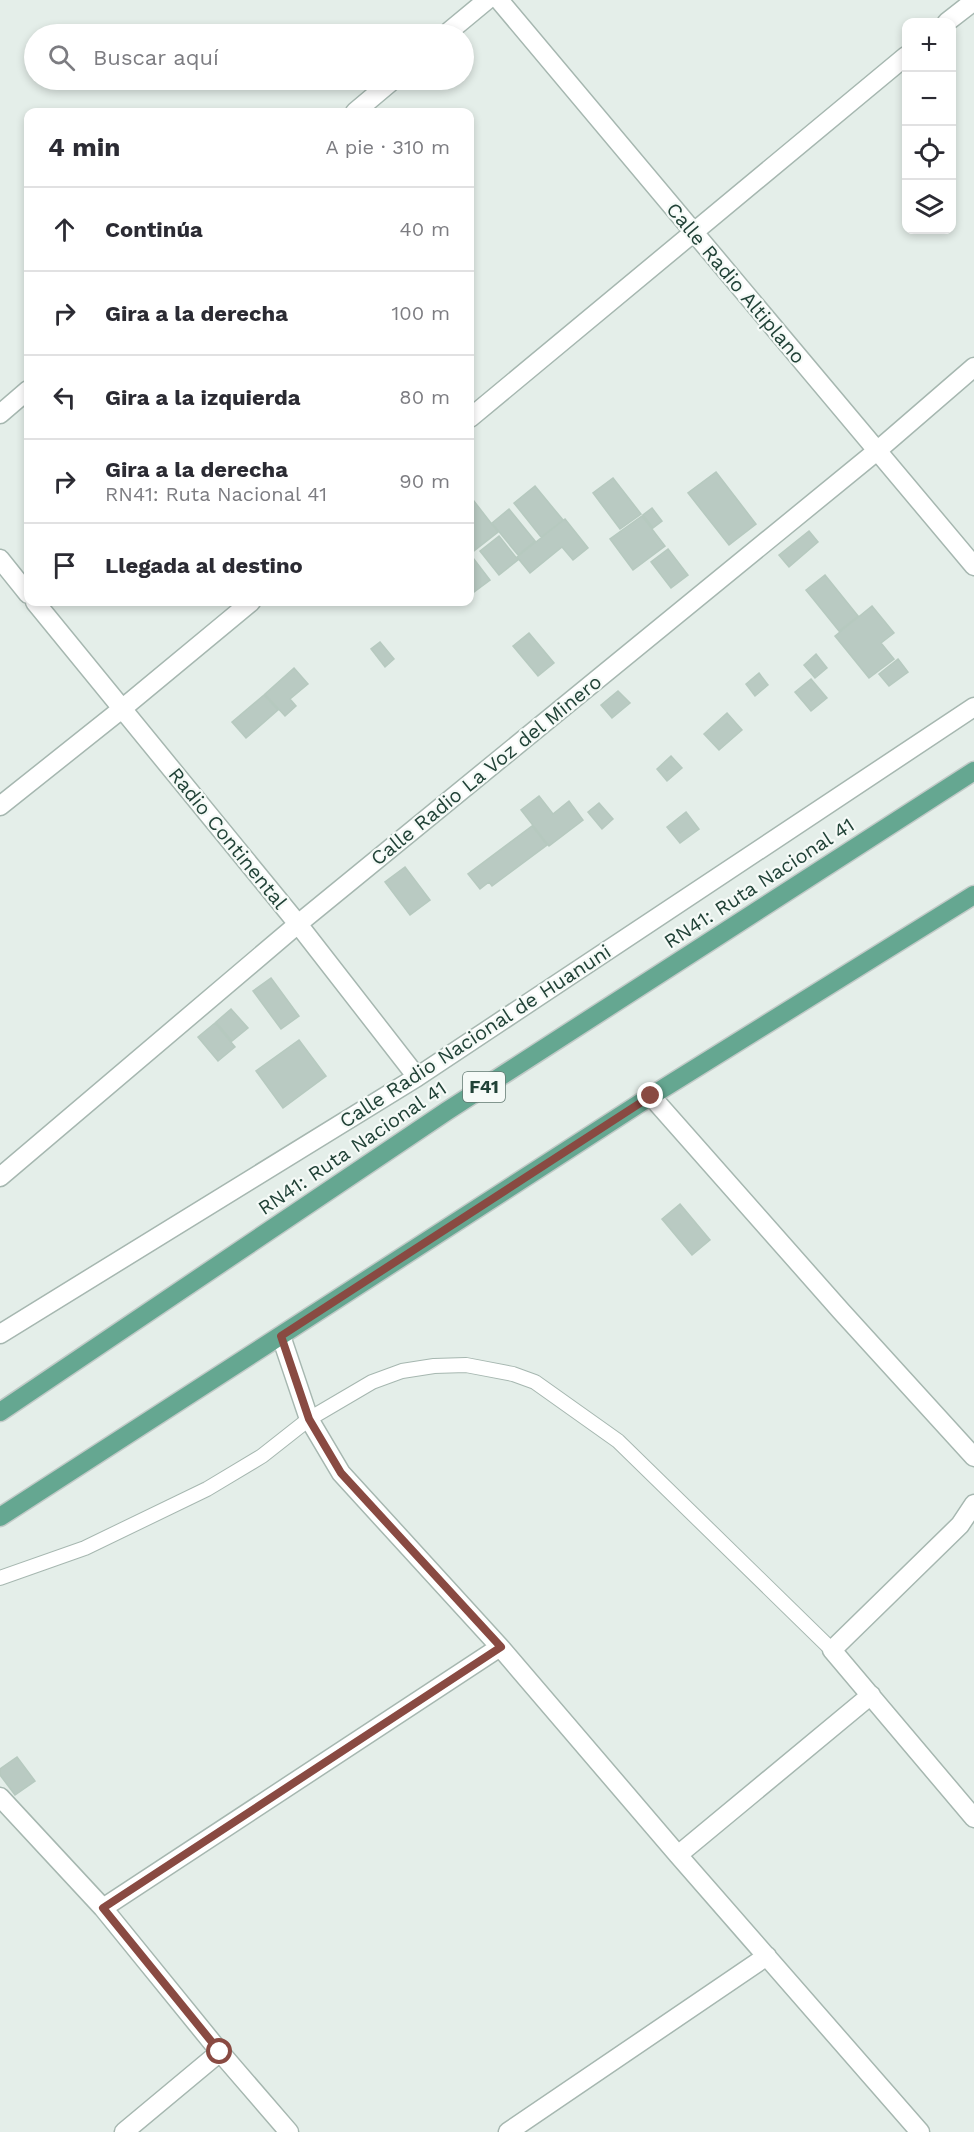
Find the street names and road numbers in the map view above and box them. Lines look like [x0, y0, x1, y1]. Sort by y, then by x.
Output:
street label: Calle Radio Altiplano [662, 197, 810, 369]
street label: Calle Radio La Voz del Minero [366, 669, 606, 871]
street label: Radio Continental [164, 762, 292, 914]
street label: RN41: Ruta Nacional 41 [659, 812, 859, 954]
street label: Calle Radio Nacional de Huanuni [335, 939, 615, 1133]
road number: F41 [463, 1072, 505, 1102]
street label: RN41: Ruta Nacional 41 [253, 1076, 451, 1220]

